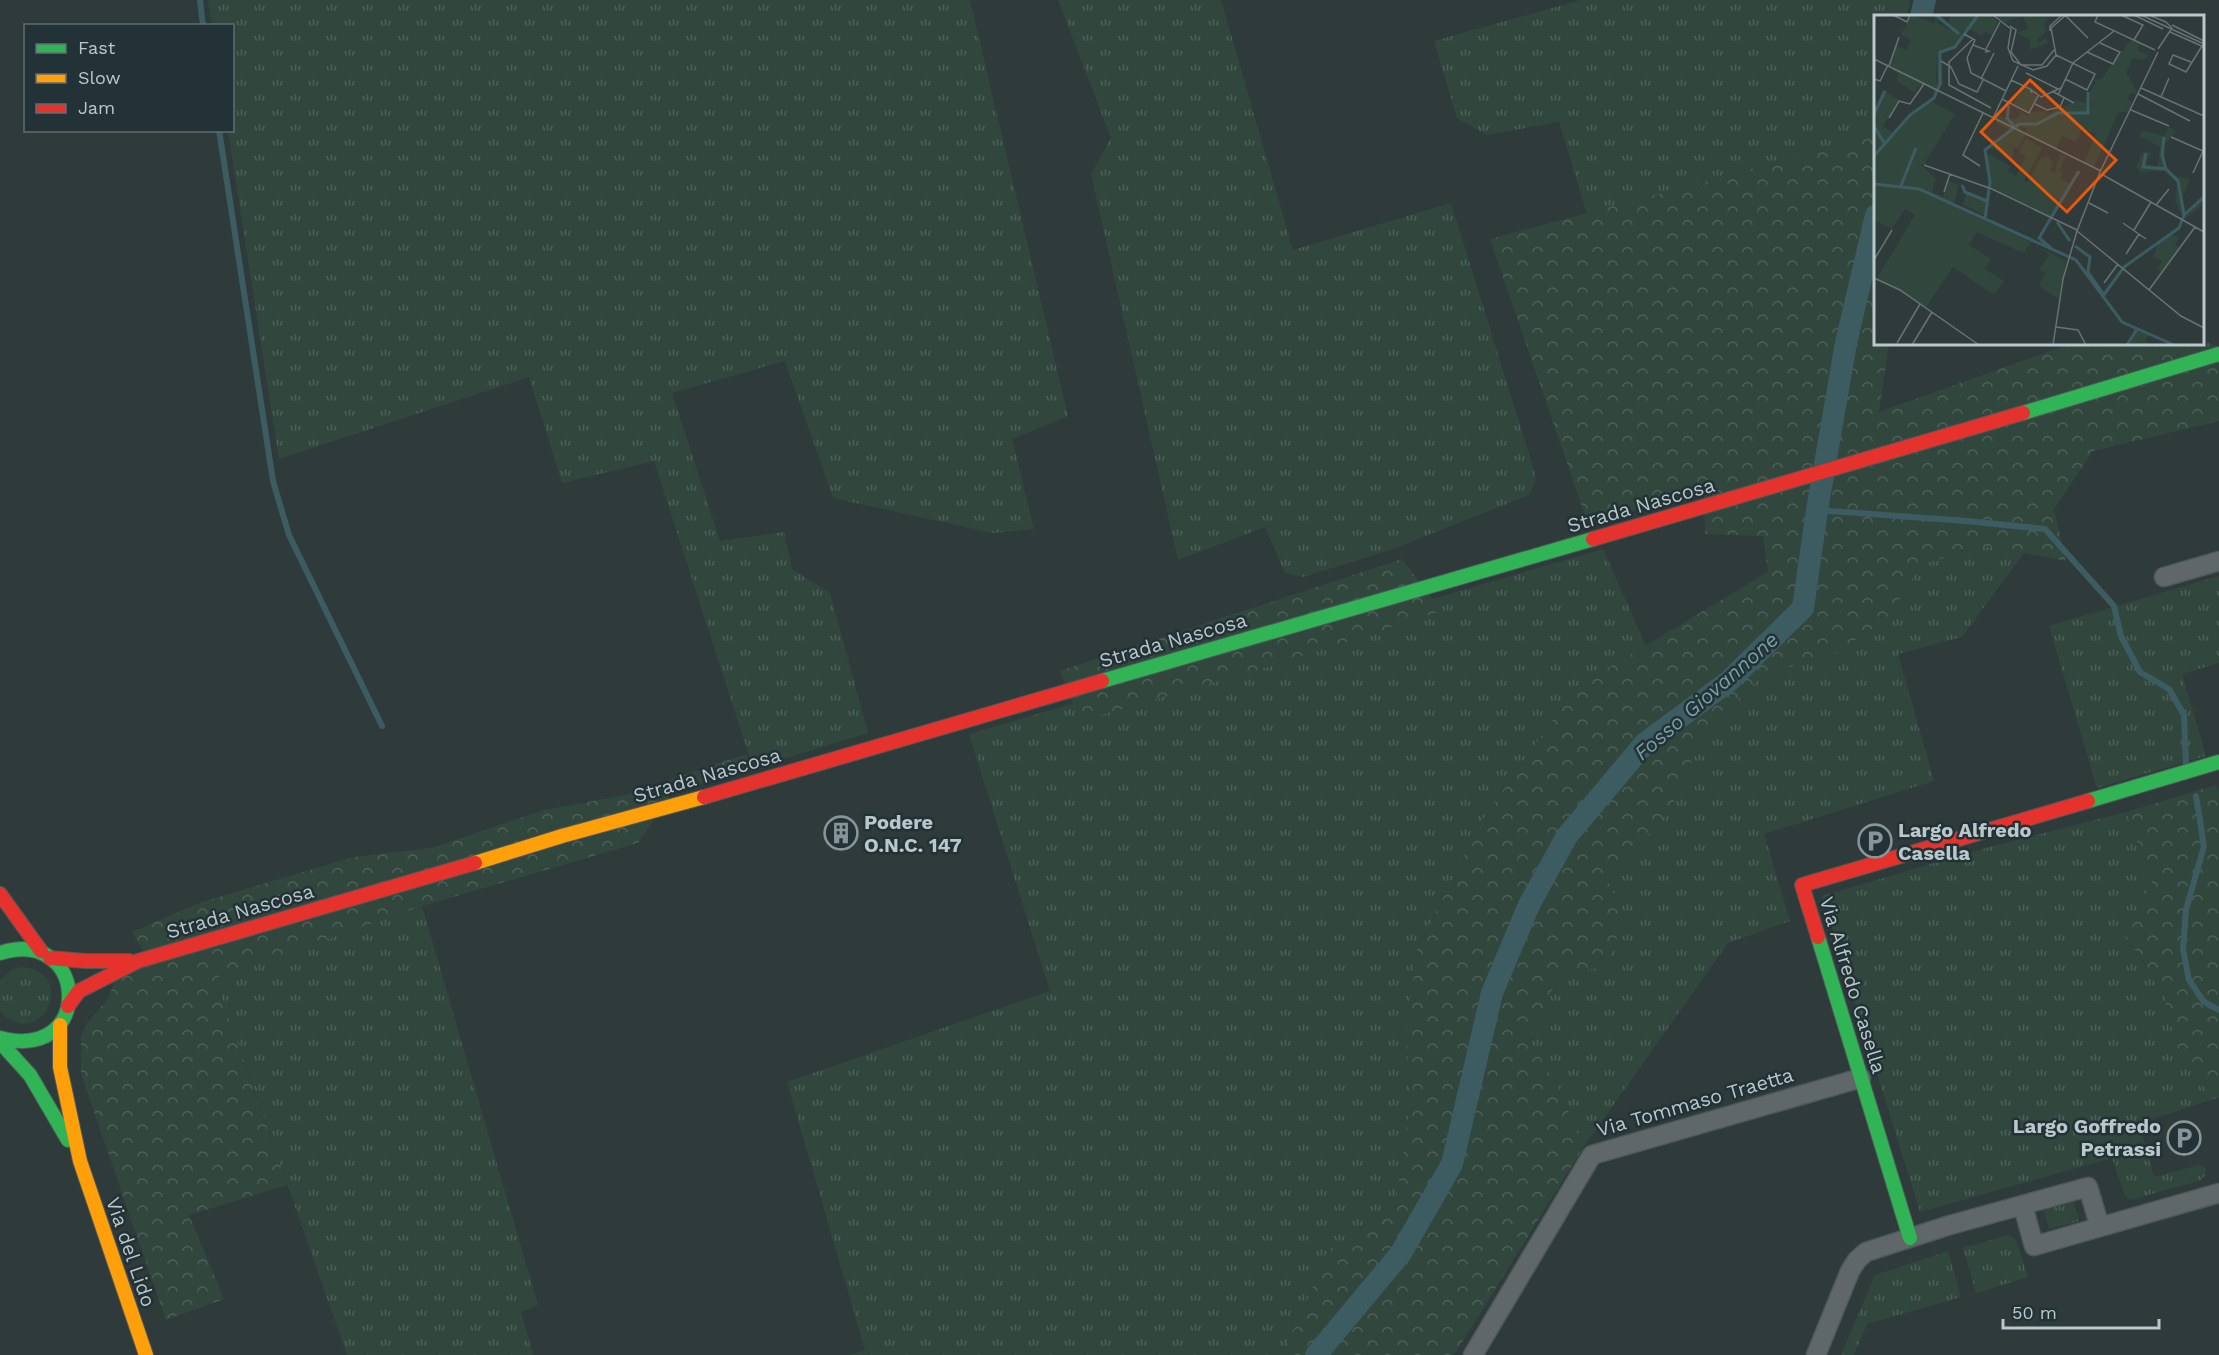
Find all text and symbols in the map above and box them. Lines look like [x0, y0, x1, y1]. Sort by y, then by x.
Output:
inset map [1874, 15, 2204, 345]
legend [24, 24, 234, 132]
text: Fast [78, 37, 116, 58]
text: Slow [78, 67, 121, 88]
text: Jam [78, 97, 115, 118]
street label: Strada Nascosa [1565, 473, 1717, 537]
street label: Strada Nascosa [1097, 608, 1249, 672]
water label: Fosso Giovannone [1629, 627, 1783, 765]
street label: Strada Nascosa [631, 743, 783, 807]
place label: Podere O.N.C. 147 [864, 810, 962, 857]
building icon: Podere O.N.C. 147 [823, 815, 859, 851]
place label: Largo Alfredo Casella [1898, 818, 2031, 865]
parking icon: Largo Alfredo Casella [1857, 823, 1893, 859]
street label: Strada Nascosa [164, 879, 316, 943]
street label: Via Alfredo Casella [1815, 894, 1891, 1076]
street label: Via Tommaso Traetta [1594, 1062, 1796, 1142]
place label: Largo Goffredo Petrassi [2013, 1114, 2161, 1161]
parking icon: Largo Goffredo Petrassi [2166, 1120, 2202, 1156]
street label: Via del Lido [101, 1194, 161, 1310]
scale bar [2003, 1292, 2159, 1330]
text: 50 m [2012, 1302, 2057, 1323]

